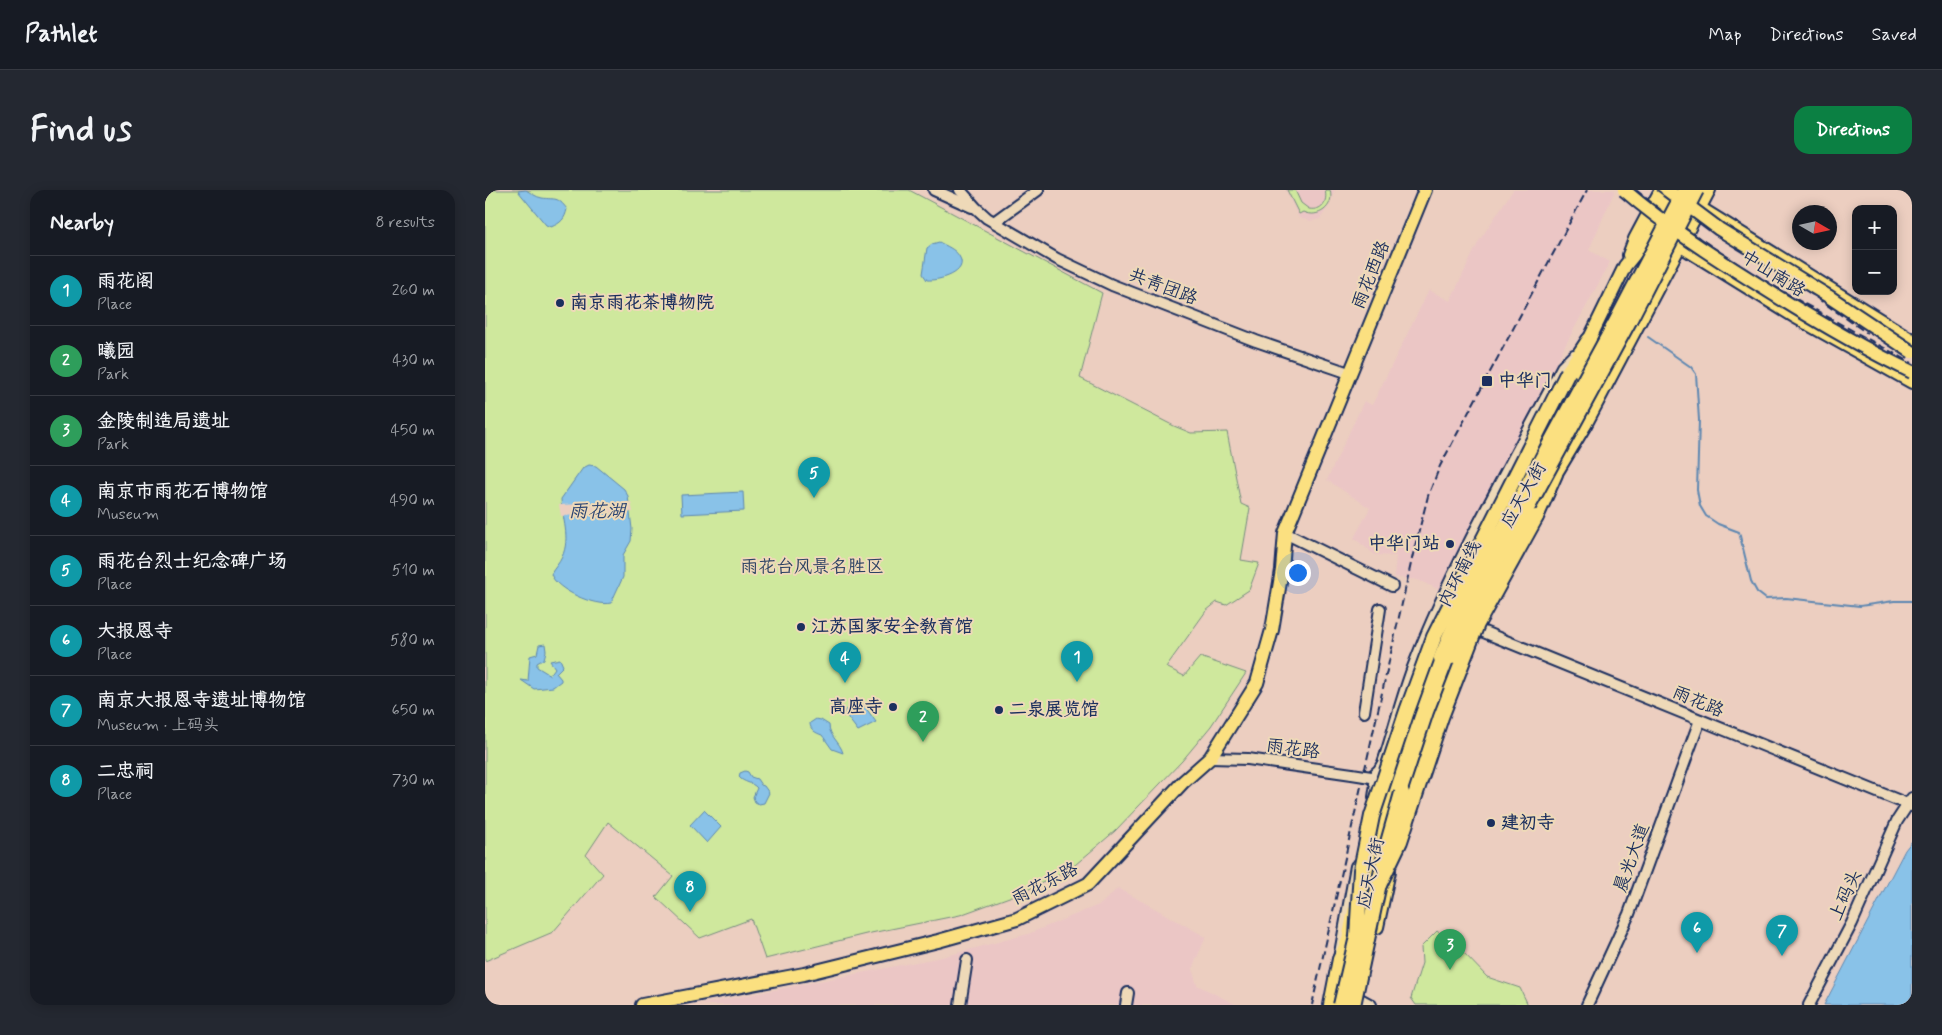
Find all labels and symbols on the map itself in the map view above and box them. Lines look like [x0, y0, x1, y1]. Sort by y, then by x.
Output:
north arrow [1792, 205, 1837, 250]
street label: 雨花西路 [1346, 237, 1396, 313]
street label: 中山南路 [1736, 245, 1810, 303]
street label: 共青团路 [1125, 263, 1201, 311]
place label: 南京雨花茶博物院 [570, 291, 714, 315]
marker: 南京雨花茶博物院 [554, 297, 566, 309]
place label: 中华门 [1498, 369, 1552, 393]
marker: 中华门 [1480, 374, 1494, 388]
pin: 5 [798, 457, 830, 498]
street label: 应天大街 [1496, 458, 1552, 532]
water label: 雨花湖 [568, 499, 627, 524]
place label: 中华门站 [1368, 532, 1440, 556]
street label: 内环南线 [1433, 536, 1487, 612]
marker: 中华门站 [1444, 538, 1456, 550]
park label: 雨花台风景名胜区 [740, 555, 884, 579]
your location [1285, 560, 1311, 586]
place label: 江苏国家安全教育馆 [811, 615, 973, 639]
marker: 江苏国家安全教育馆 [795, 621, 807, 633]
pin: 1 [1061, 641, 1093, 682]
pin: 4 [829, 642, 861, 683]
street label: 雨花路 [1668, 680, 1728, 724]
place label: 高座寺 [829, 695, 883, 719]
place label: 二泉展览馆 [1009, 698, 1099, 722]
marker: 高座寺 [887, 701, 899, 713]
pin: 2 [907, 701, 939, 742]
marker: 二泉展览馆 [993, 704, 1005, 716]
street label: 雨花路 [1265, 733, 1321, 765]
place label: 建初寺 [1501, 811, 1555, 835]
marker: 建初寺 [1485, 817, 1497, 829]
street label: 晨光大道 [1608, 820, 1656, 896]
street label: 应天大街 [1352, 835, 1390, 911]
street label: 雨花东路 [1007, 857, 1083, 911]
street label: 上码头 [1824, 865, 1868, 925]
pin: 8 [674, 871, 706, 912]
pin: 6 [1681, 912, 1713, 953]
pin: 7 [1766, 915, 1798, 956]
pin: 3 [1434, 929, 1466, 970]

